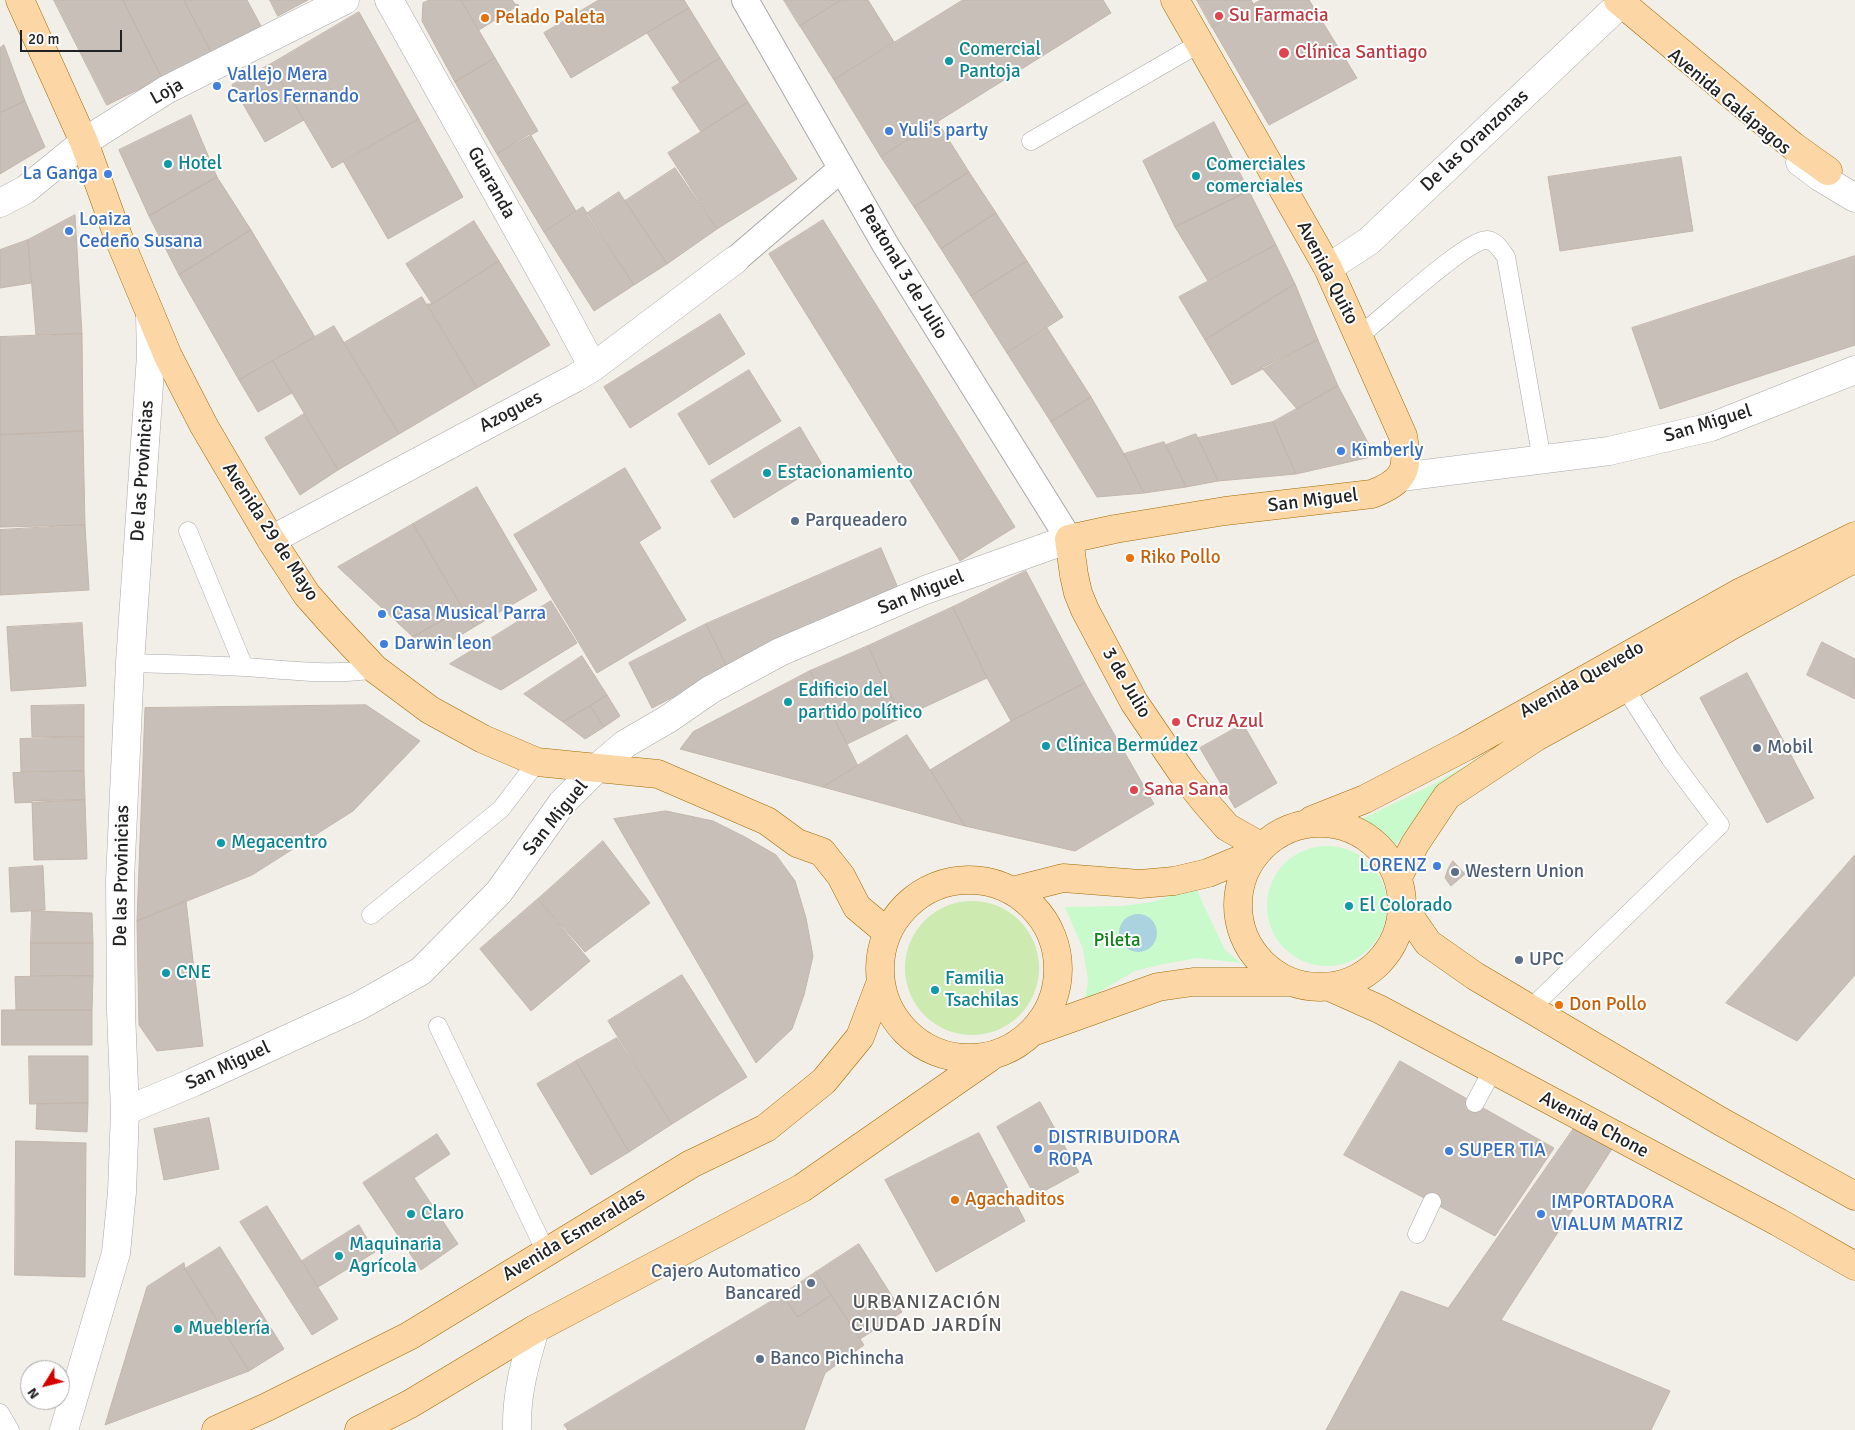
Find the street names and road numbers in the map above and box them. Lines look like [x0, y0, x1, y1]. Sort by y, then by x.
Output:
street label: Avenida Galápagos [1663, 44, 1795, 160]
street label: Loja [147, 74, 187, 110]
street label: De las Oranzonas [1416, 85, 1534, 197]
street label: Guaranda [462, 143, 520, 223]
street label: Peatonal 3 de Julio [854, 201, 952, 343]
street label: Avenida Quito [1291, 218, 1363, 328]
street label: Azogues [476, 386, 546, 438]
street label: De las Provinicias [127, 399, 159, 543]
street label: San Miguel [1661, 400, 1755, 448]
street label: Avenida 29 de Mayo [217, 459, 323, 605]
street label: San Miguel [1267, 484, 1359, 518]
street label: San Miguel [875, 565, 967, 621]
street label: Avenida Quevedo [1516, 636, 1648, 724]
street label: 3 de Julio [1097, 644, 1155, 722]
street label: San Miguel [519, 776, 593, 860]
street label: De las Provinicias [109, 805, 135, 947]
street label: San Miguel [182, 1037, 274, 1095]
street label: Avenida Chone [1536, 1087, 1652, 1163]
street label: Avenida Esmeraldas [499, 1183, 649, 1287]

